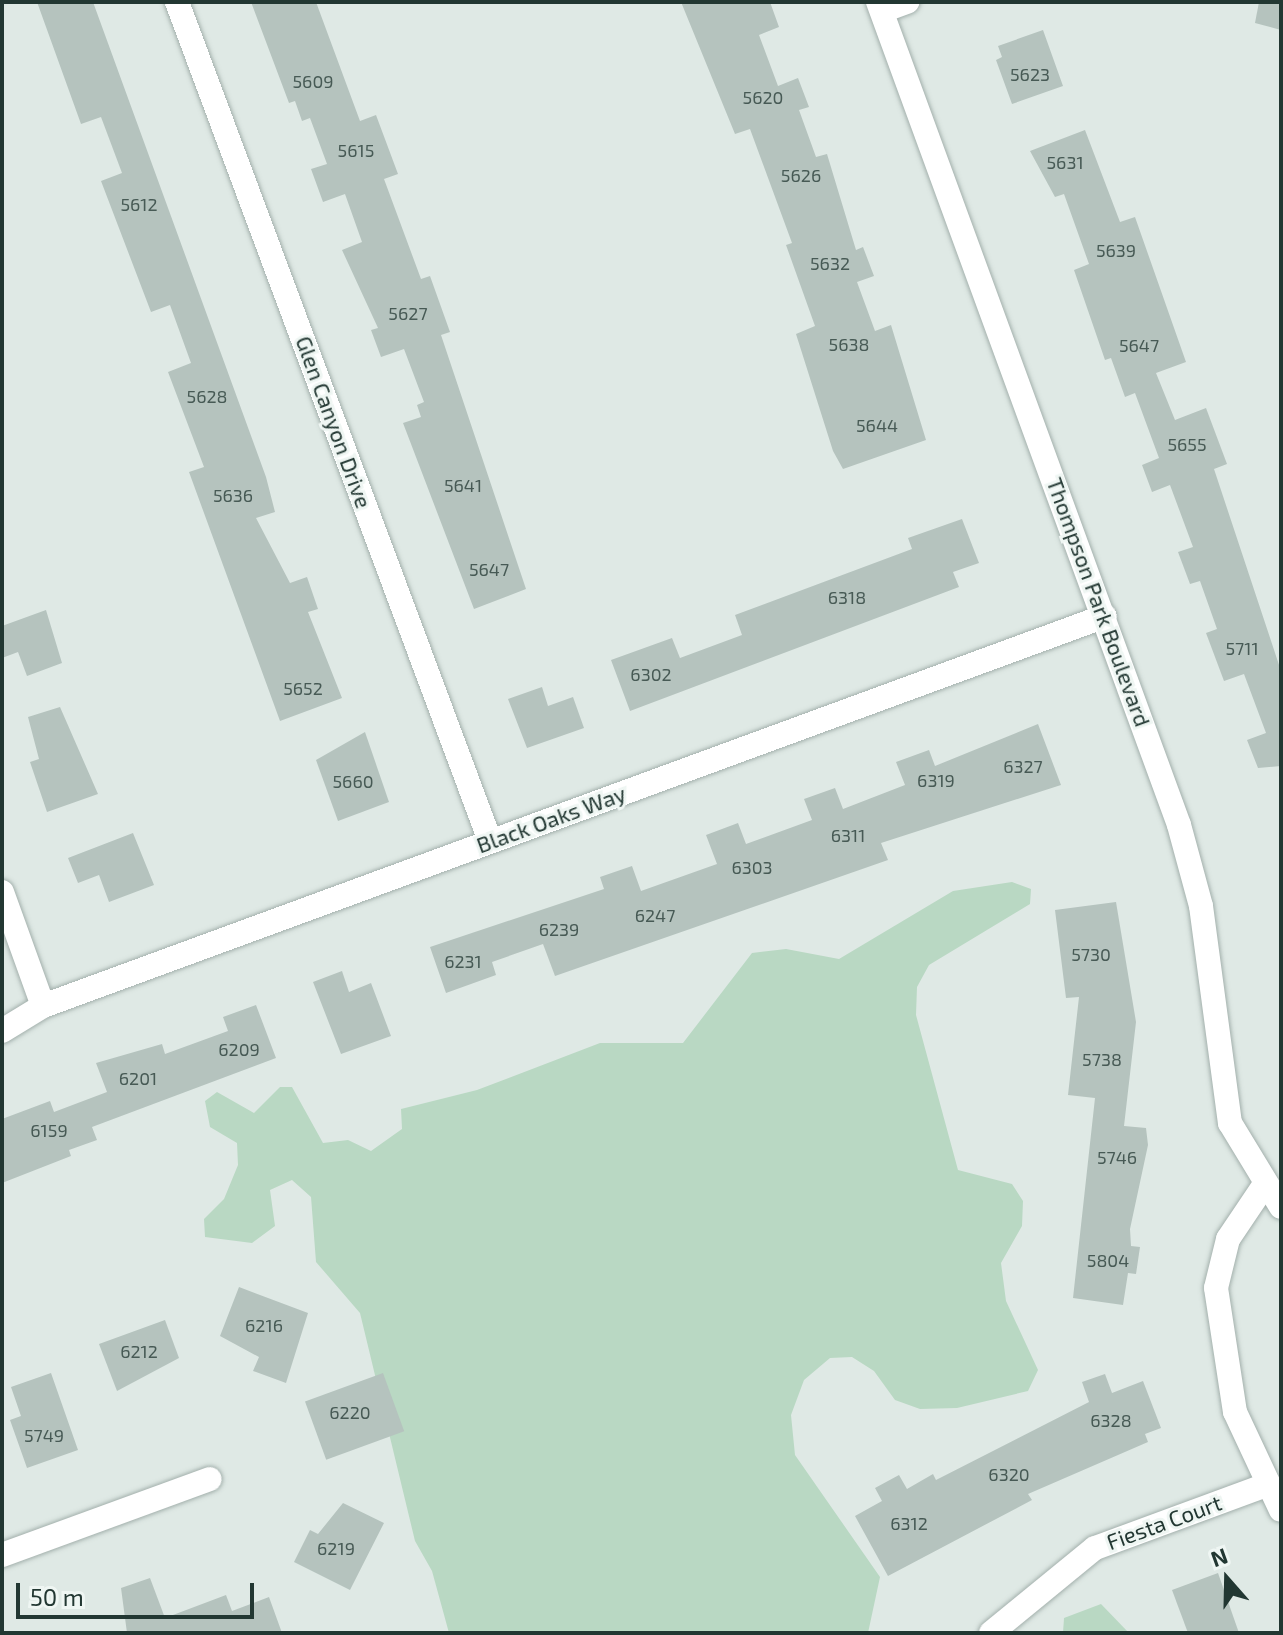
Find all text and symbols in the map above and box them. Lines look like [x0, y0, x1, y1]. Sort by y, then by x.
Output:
house number: 5623 [1010, 63, 1050, 85]
house number: 5609 [292, 70, 334, 92]
house number: 5620 [743, 86, 783, 108]
house number: 5615 [338, 139, 374, 161]
house number: 5631 [1046, 151, 1084, 173]
house number: 5626 [781, 164, 821, 186]
house number: 5612 [120, 193, 158, 215]
house number: 5639 [1096, 239, 1136, 261]
house number: 5632 [810, 252, 850, 274]
house number: 5627 [388, 302, 428, 324]
street label: Glen Canyon Drive [291, 332, 377, 512]
house number: 5638 [829, 333, 869, 355]
house number: 5647 [1119, 334, 1159, 356]
house number: 5628 [187, 385, 227, 407]
house number: 5644 [856, 414, 898, 436]
house number: 5655 [1167, 433, 1207, 455]
house number: 5641 [444, 474, 482, 496]
street label: Thompson Park Boulevard [1042, 474, 1156, 730]
house number: 5636 [213, 484, 253, 506]
house number: 5647 [469, 558, 509, 580]
house number: 6318 [828, 586, 866, 608]
house number: 5711 [1225, 637, 1259, 659]
house number: 6302 [630, 663, 672, 685]
house number: 5652 [283, 677, 323, 699]
house number: 6327 [1003, 755, 1043, 777]
house number: 6319 [917, 769, 955, 791]
house number: 5660 [332, 770, 374, 792]
street label: Black Oaks Way [472, 780, 630, 858]
house number: 6311 [831, 824, 865, 846]
house number: 6303 [731, 856, 773, 878]
house number: 6247 [635, 904, 675, 926]
house number: 6239 [539, 918, 579, 940]
house number: 5730 [1071, 943, 1111, 965]
house number: 6231 [444, 950, 482, 972]
house number: 6209 [218, 1038, 260, 1060]
house number: 5738 [1082, 1048, 1122, 1070]
house number: 6201 [119, 1067, 157, 1089]
house number: 6159 [30, 1119, 68, 1141]
house number: 5746 [1097, 1146, 1137, 1168]
house number: 5804 [1087, 1249, 1129, 1271]
house number: 6216 [245, 1314, 283, 1336]
house number: 6212 [120, 1340, 158, 1362]
house number: 6220 [329, 1401, 371, 1423]
house number: 6328 [1090, 1409, 1132, 1431]
house number: 5749 [24, 1424, 64, 1446]
house number: 6320 [988, 1463, 1030, 1485]
street label: Fiesta Court [1103, 1489, 1225, 1555]
house number: 6312 [890, 1512, 928, 1534]
house number: 6219 [317, 1537, 355, 1559]
north arrow [1187, 1539, 1267, 1619]
text: N [1207, 1542, 1231, 1571]
scale bar [20, 1567, 258, 1617]
text: 50 m [30, 1582, 84, 1611]

